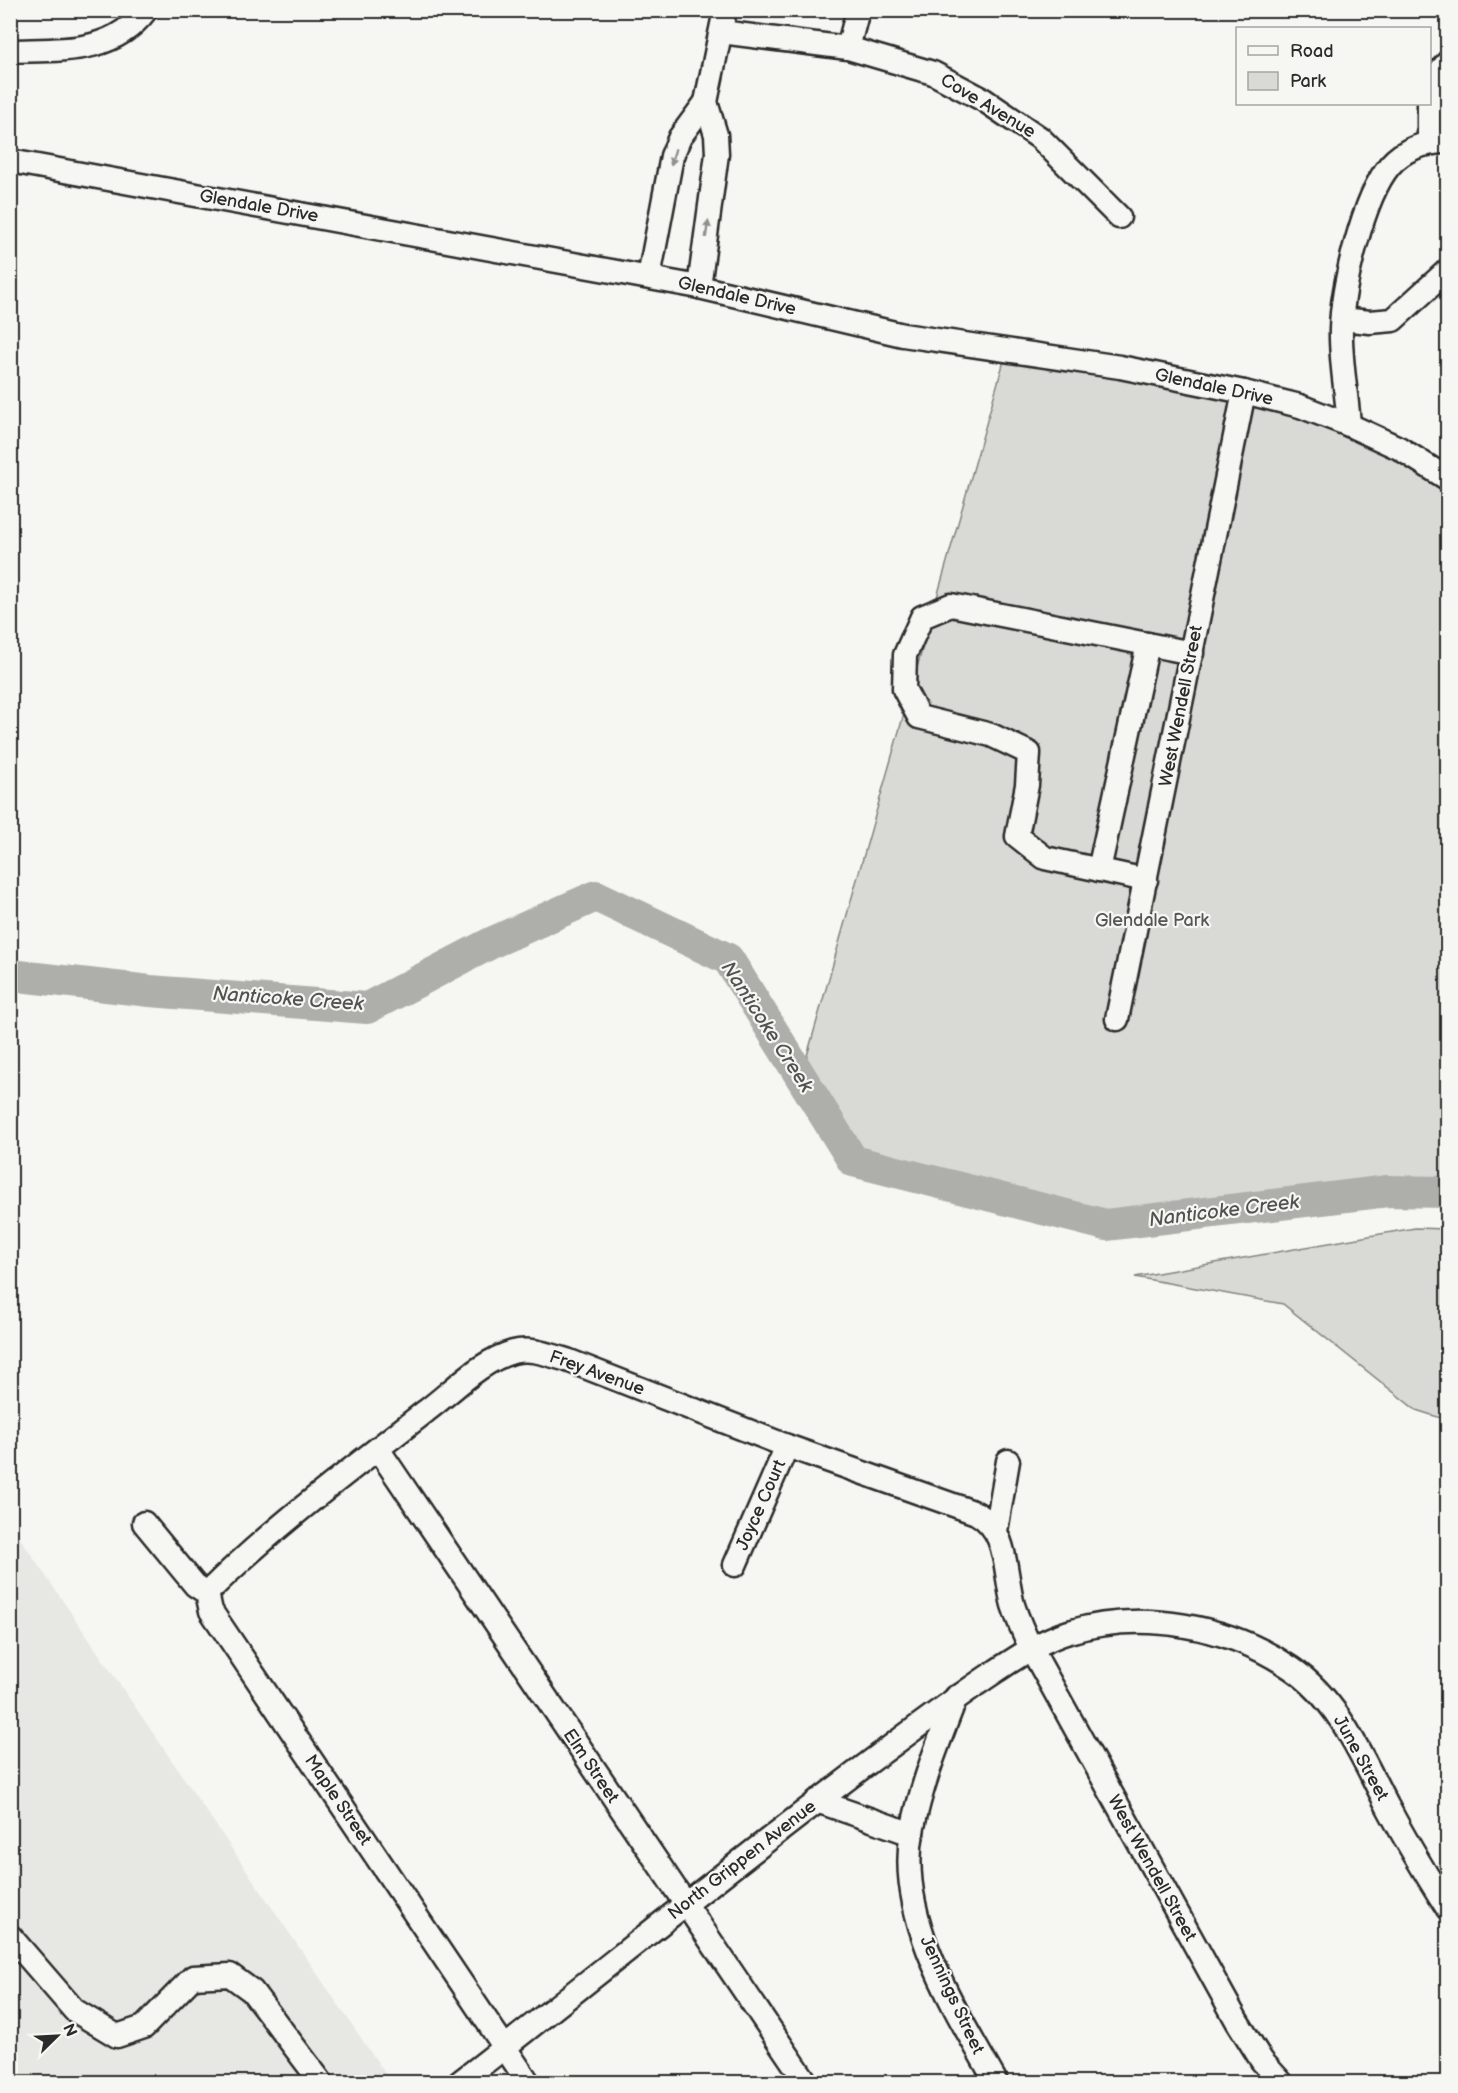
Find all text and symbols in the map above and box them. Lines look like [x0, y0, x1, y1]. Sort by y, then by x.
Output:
legend [1236, 27, 1431, 105]
text: Road [1290, 41, 1334, 62]
street label: Cove Avenue [937, 69, 1040, 143]
text: Park [1290, 71, 1326, 92]
one-way arrow [668, 148, 677, 166]
street label: Glendale Drive [198, 185, 320, 227]
one-way arrow [702, 219, 712, 238]
street label: Glendale Drive [676, 272, 798, 320]
street label: Glendale Drive [1153, 364, 1275, 410]
street label: West Wendell Street [1155, 623, 1207, 788]
park label: Glendale Park [1095, 910, 1209, 931]
water label: Nanticoke Creek [716, 957, 819, 1098]
water label: Nanticoke Creek [212, 982, 365, 1016]
water label: Nanticoke Creek [1147, 1190, 1302, 1232]
street label: Frey Avenue [547, 1346, 648, 1400]
street label: Joyce Court [732, 1456, 790, 1554]
street label: June Street [1329, 1712, 1393, 1805]
street label: Elm Street [559, 1725, 624, 1807]
street label: Maple Street [300, 1751, 376, 1850]
street label: West Wendell Street [1103, 1791, 1201, 1945]
street label: North Grippen Avenue [664, 1796, 820, 1924]
street label: Jennings Street [916, 1933, 989, 2058]
north arrow [27, 2006, 87, 2066]
text: N [58, 2021, 80, 2040]

